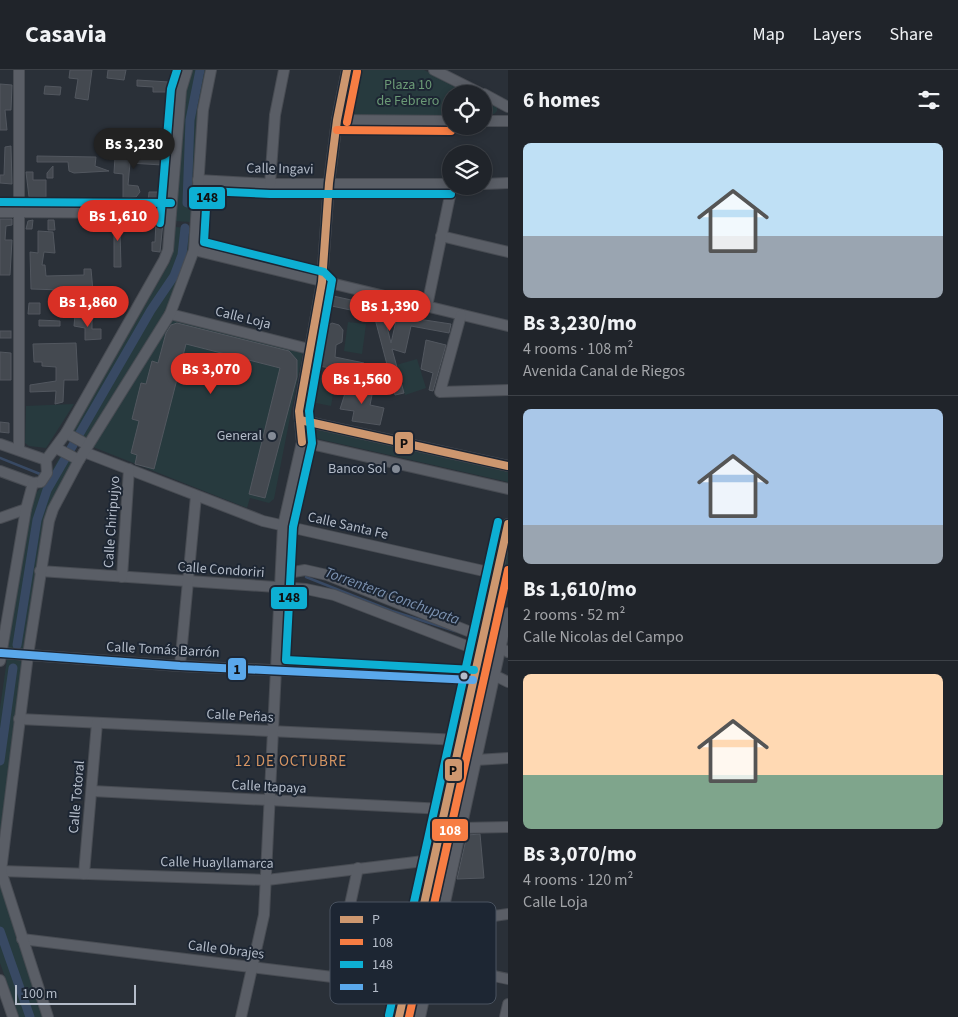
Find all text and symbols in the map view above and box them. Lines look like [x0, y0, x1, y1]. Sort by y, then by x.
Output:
text: Casavia [25, 17, 107, 52]
text: Map [753, 22, 785, 47]
text: Layers [813, 22, 862, 47]
text: Share [890, 22, 933, 47]
park label: Plaza 10 de Febrero [377, 75, 439, 111]
map controls [442, 85, 492, 195]
button: locate [442, 85, 492, 135]
text: 6 homes [523, 85, 600, 115]
icon: filters [915, 86, 943, 114]
pin: Bs 3,230 [82, 128, 186, 170]
text: Bs 3,230 [105, 133, 163, 155]
button: layers [442, 145, 492, 195]
street label: Calle Ingavi [246, 158, 314, 180]
icon: home [688, 176, 778, 266]
line badge: 148 [188, 186, 226, 210]
text: 148 [196, 188, 218, 208]
pin: Bs 1,610 [66, 200, 170, 242]
text: Bs 1,610 [89, 205, 147, 227]
pin: Bs 1,860 [36, 286, 140, 328]
pin: Bs 1,390 [338, 290, 442, 332]
text: Bs 1,860 [59, 291, 117, 313]
text: Bs 1,390 [361, 295, 419, 317]
street label: Calle Loja [213, 301, 273, 335]
text: Bs 3,230/mo [523, 308, 637, 338]
text: 4 rooms · 108 m² [523, 338, 633, 360]
pin: Bs 3,070 [159, 352, 263, 395]
text: Bs 3,070 [182, 358, 240, 380]
text: Avenida Canal de Riegos [523, 360, 685, 382]
pin: Bs 1,560 [310, 362, 414, 405]
text: Bs 1,560 [333, 368, 391, 390]
place label: General [217, 426, 262, 446]
marker: General [266, 430, 278, 442]
line badge: P [394, 431, 414, 455]
text: P [400, 434, 408, 454]
icon: home [688, 441, 778, 531]
place label: Banco Sol [328, 459, 386, 479]
marker: Banco Sol [390, 463, 402, 475]
street label: Calle Chiripujyo [99, 475, 125, 569]
street label: Calle Santa Fe [306, 507, 390, 545]
street label: Calle Condoriri [177, 557, 265, 583]
water label: Torrentera Conchupata [322, 562, 462, 630]
text: Bs 1,610/mo [523, 574, 637, 604]
line badge: 148 [270, 586, 308, 610]
text: 148 [278, 588, 300, 608]
text: 2 rooms · 52 m² [523, 604, 625, 626]
text: Calle Nicolas del Campo [523, 626, 684, 648]
street label: Calle Tomás Barrón [106, 637, 220, 663]
line badge: 1 [227, 657, 247, 681]
text: 1 [233, 660, 241, 680]
unlabelled marker [459, 671, 469, 681]
street label: Calle Peñas [206, 704, 274, 728]
icon: home [688, 706, 778, 796]
district label: 12 DE OCTUBRE [235, 751, 347, 772]
line badge: P [444, 758, 463, 782]
street label: Calle Totoral [64, 759, 90, 834]
text: P [449, 761, 457, 781]
street label: Calle Itapaya [231, 775, 307, 799]
line badge: 108 [431, 818, 469, 842]
text: 108 [439, 821, 461, 841]
text: Bs 3,070/mo [523, 839, 637, 869]
street label: Calle Huayllamarca [160, 852, 274, 874]
text: 4 rooms · 120 m² [523, 869, 633, 891]
text: Calle Loja [523, 891, 588, 913]
legend [330, 902, 496, 1004]
text: P [372, 910, 380, 930]
text: 108 [372, 933, 393, 953]
street label: Calle Obrajes [187, 935, 265, 965]
text: 148 [372, 955, 393, 975]
text: 1 [372, 978, 379, 998]
scale bar [15, 982, 136, 1005]
text: 100 m [22, 984, 57, 1004]

